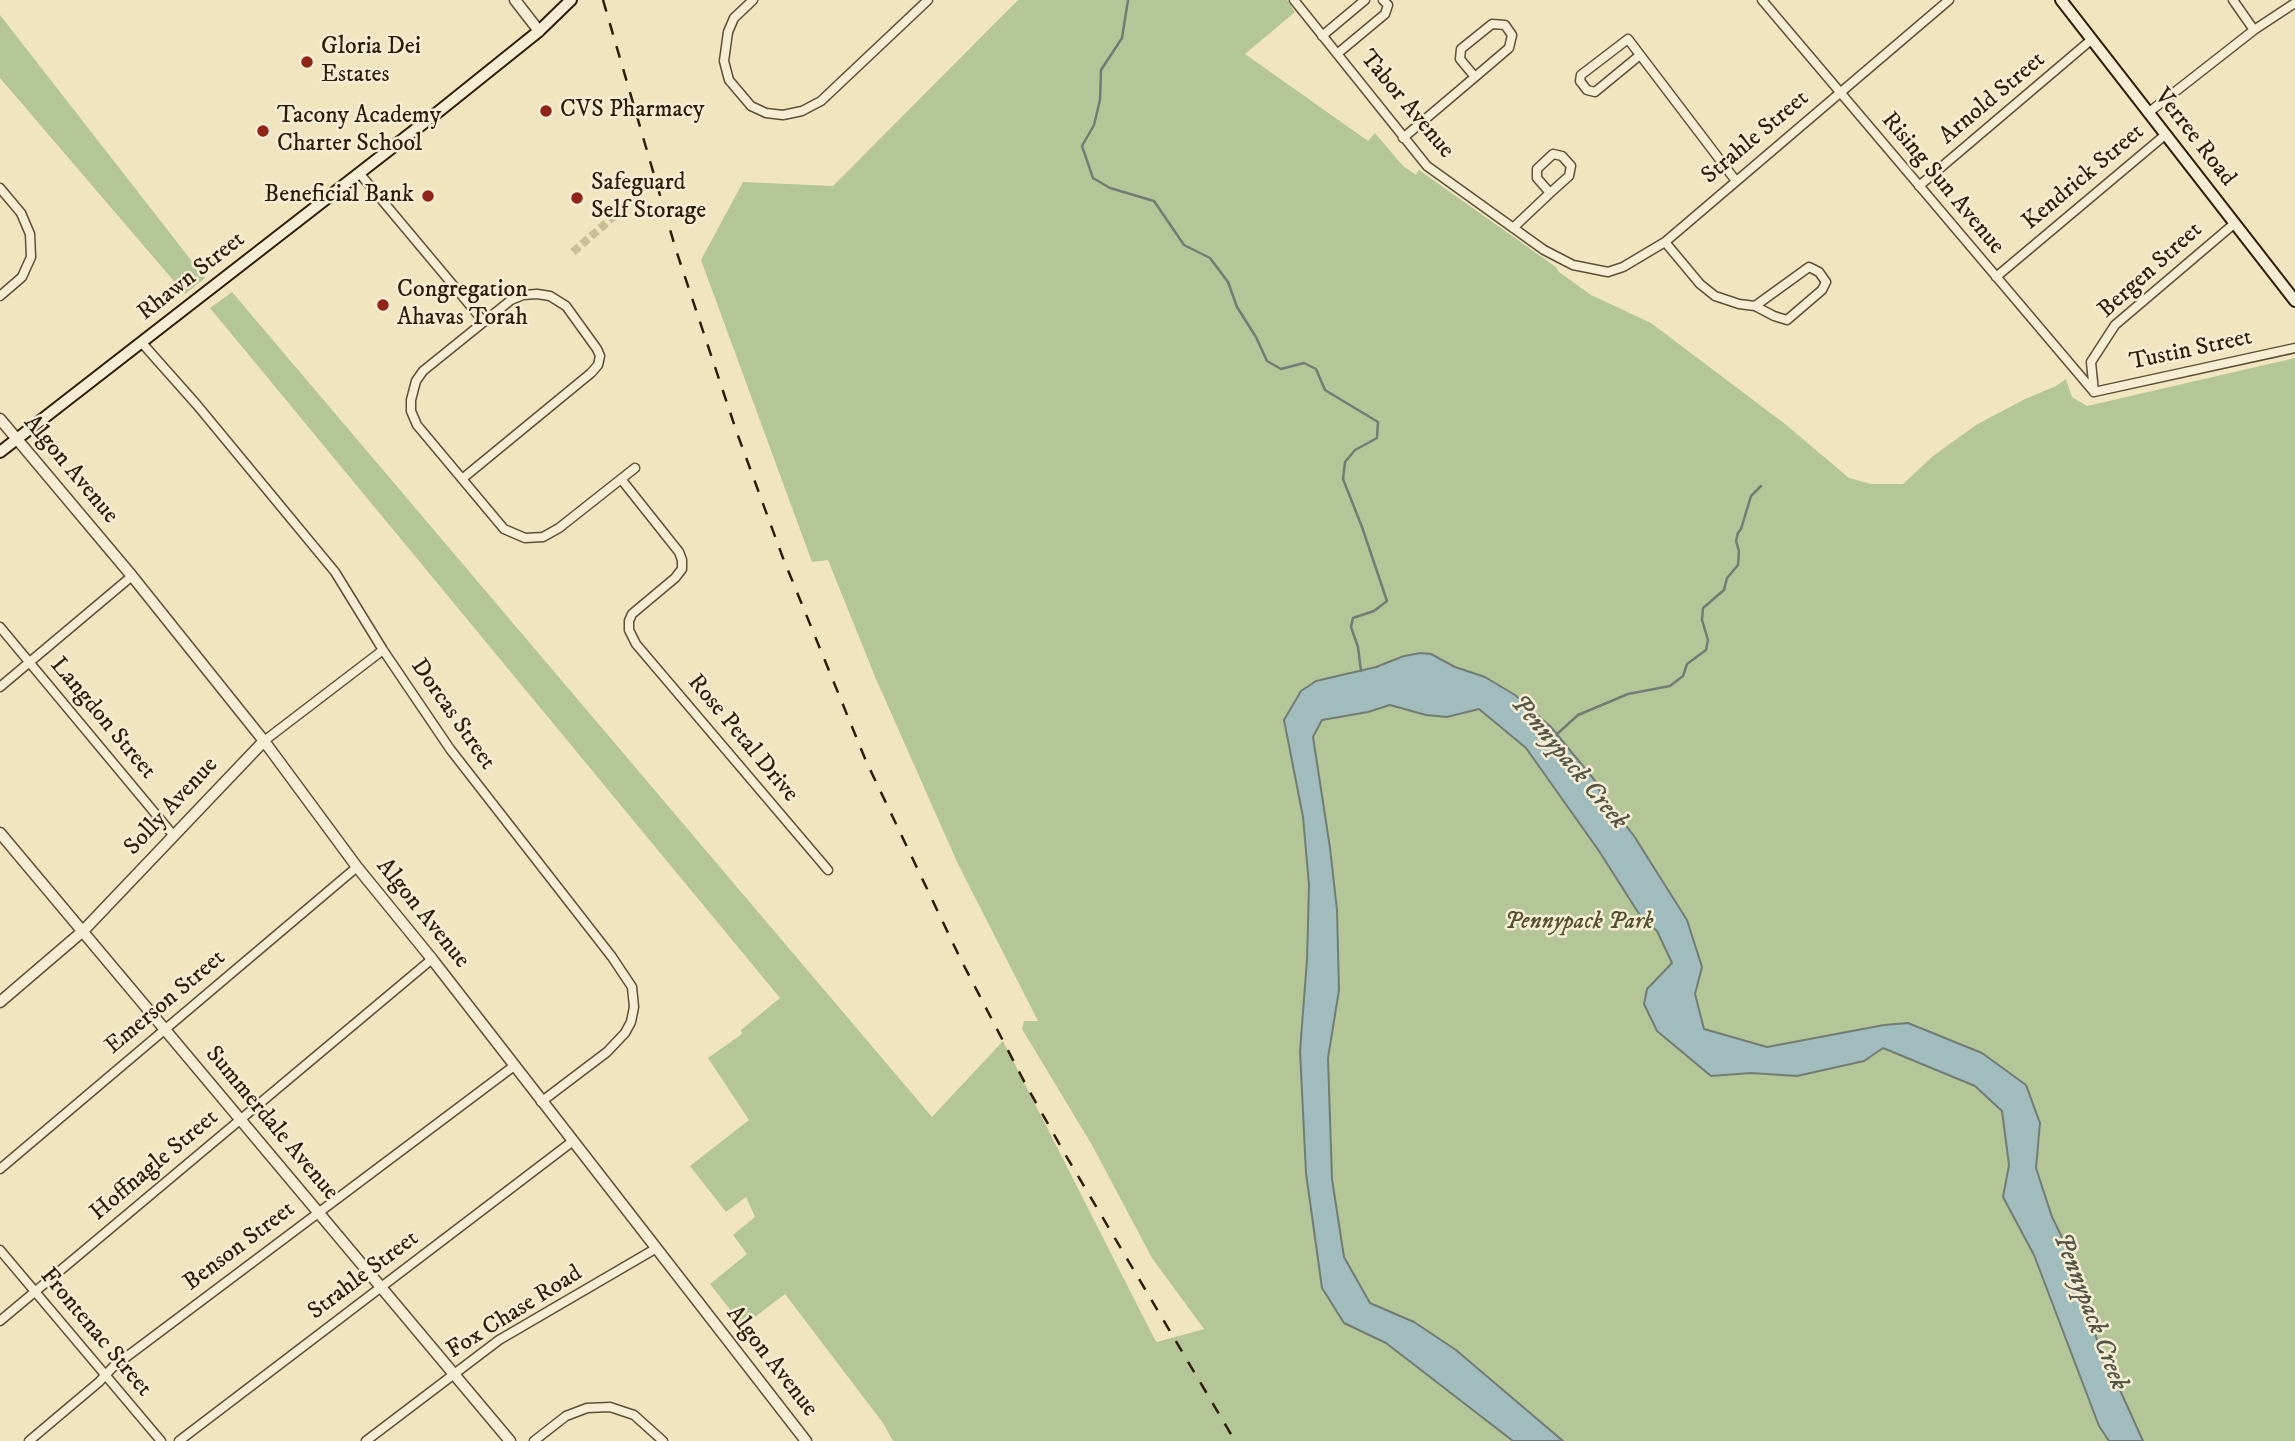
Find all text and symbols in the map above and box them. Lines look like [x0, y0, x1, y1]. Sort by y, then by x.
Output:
place label: Gloria Dei Estates [321, 34, 421, 90]
street label: Tabor Avenue [1352, 45, 1460, 165]
street label: Arnold Street [1934, 46, 2052, 152]
marker: Gloria Dei Estates [299, 54, 315, 70]
street label: Verree Road [2147, 83, 2241, 193]
street label: Strahle Street [1697, 85, 1815, 191]
place label: CVS Pharmacy [560, 97, 704, 125]
place label: Tacony Academy Charter School [277, 103, 441, 159]
marker: CVS Pharmacy [538, 103, 554, 119]
street label: Rising Sun Avenue [1874, 107, 2010, 261]
street label: Kendrick Street [2017, 119, 2151, 237]
marker: Tacony Academy Charter School [255, 123, 271, 139]
place label: Safeguard Self Storage [591, 170, 706, 226]
place label: Beneficial Bank [264, 182, 414, 210]
marker: Beneficial Bank [420, 188, 436, 204]
marker: Safeguard Self Storage [569, 190, 585, 206]
street label: Bergen Street [2093, 217, 2209, 325]
street label: Rhawn Street [133, 226, 251, 328]
place label: Congregation Ahavas Torah [397, 277, 528, 333]
marker: Congregation Ahavas Torah [375, 297, 391, 313]
street label: Tustin Street [2127, 324, 2255, 378]
street label: Algon Avenue [16, 410, 124, 530]
street label: Langdon Street [43, 652, 161, 786]
street label: Dorcas Street [403, 654, 501, 776]
street label: Rose Petal Drive [680, 669, 804, 809]
water label: Pennypack Creek [1503, 689, 1633, 837]
street label: Solly Avenue [119, 752, 225, 862]
street label: Algon Avenue [369, 853, 475, 975]
park label: Pennypack Park [1504, 909, 1654, 937]
street label: Emerson Street [100, 944, 232, 1062]
street label: Summerdale Avenue [198, 1041, 344, 1207]
street label: Hoffnagle Street [85, 1104, 225, 1228]
street label: Benson Street [179, 1196, 301, 1298]
street label: Strahle Street [303, 1225, 425, 1327]
water label: Pennypack Creek [2045, 1229, 2133, 1395]
street label: Fox Chase Road [442, 1260, 588, 1366]
street label: Frontenac Street [33, 1263, 157, 1403]
street label: Algon Avenue [719, 1301, 823, 1423]

